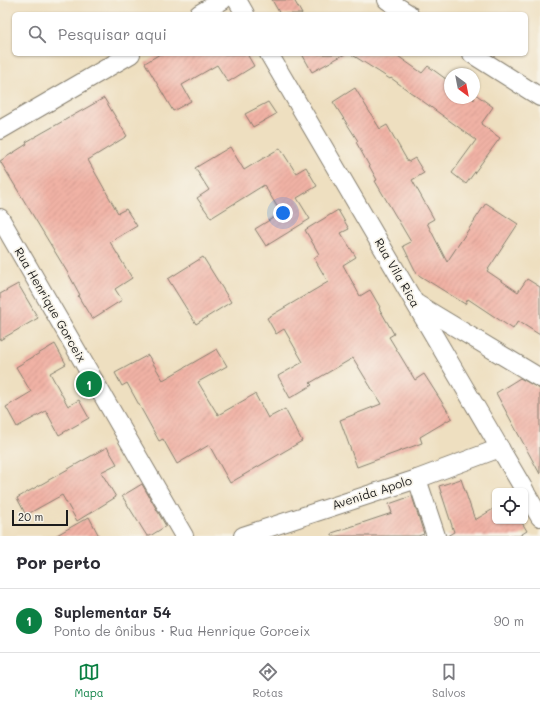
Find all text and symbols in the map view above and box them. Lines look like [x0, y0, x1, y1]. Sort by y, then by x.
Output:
search box [12, 12, 528, 56]
icon: search [26, 23, 48, 45]
text: Pesquisar aqui [58, 24, 167, 44]
north arrow [444, 68, 480, 104]
your location [273, 203, 293, 223]
street label: Rua Vila Rica [372, 235, 424, 310]
street label: Rua Henrique Gorceix [12, 244, 90, 365]
pin: 1 [76, 369, 102, 399]
street label: Avenida Apolo [330, 472, 414, 512]
map controls [492, 488, 528, 524]
button: locate [492, 488, 528, 524]
scale bar [12, 508, 68, 527]
text: 20 m [18, 509, 43, 524]
text: Por perto [16, 551, 100, 573]
text: Suplementar 54 [54, 602, 171, 622]
text: 1 [26, 612, 32, 629]
text: 90 m [494, 612, 524, 629]
text: Ponto de ônibus · Rua Henrique Gorceix [54, 622, 310, 639]
tab: Mapa [74, 661, 104, 700]
tab: Rotas [253, 661, 283, 700]
tab: Salvos [432, 661, 466, 700]

